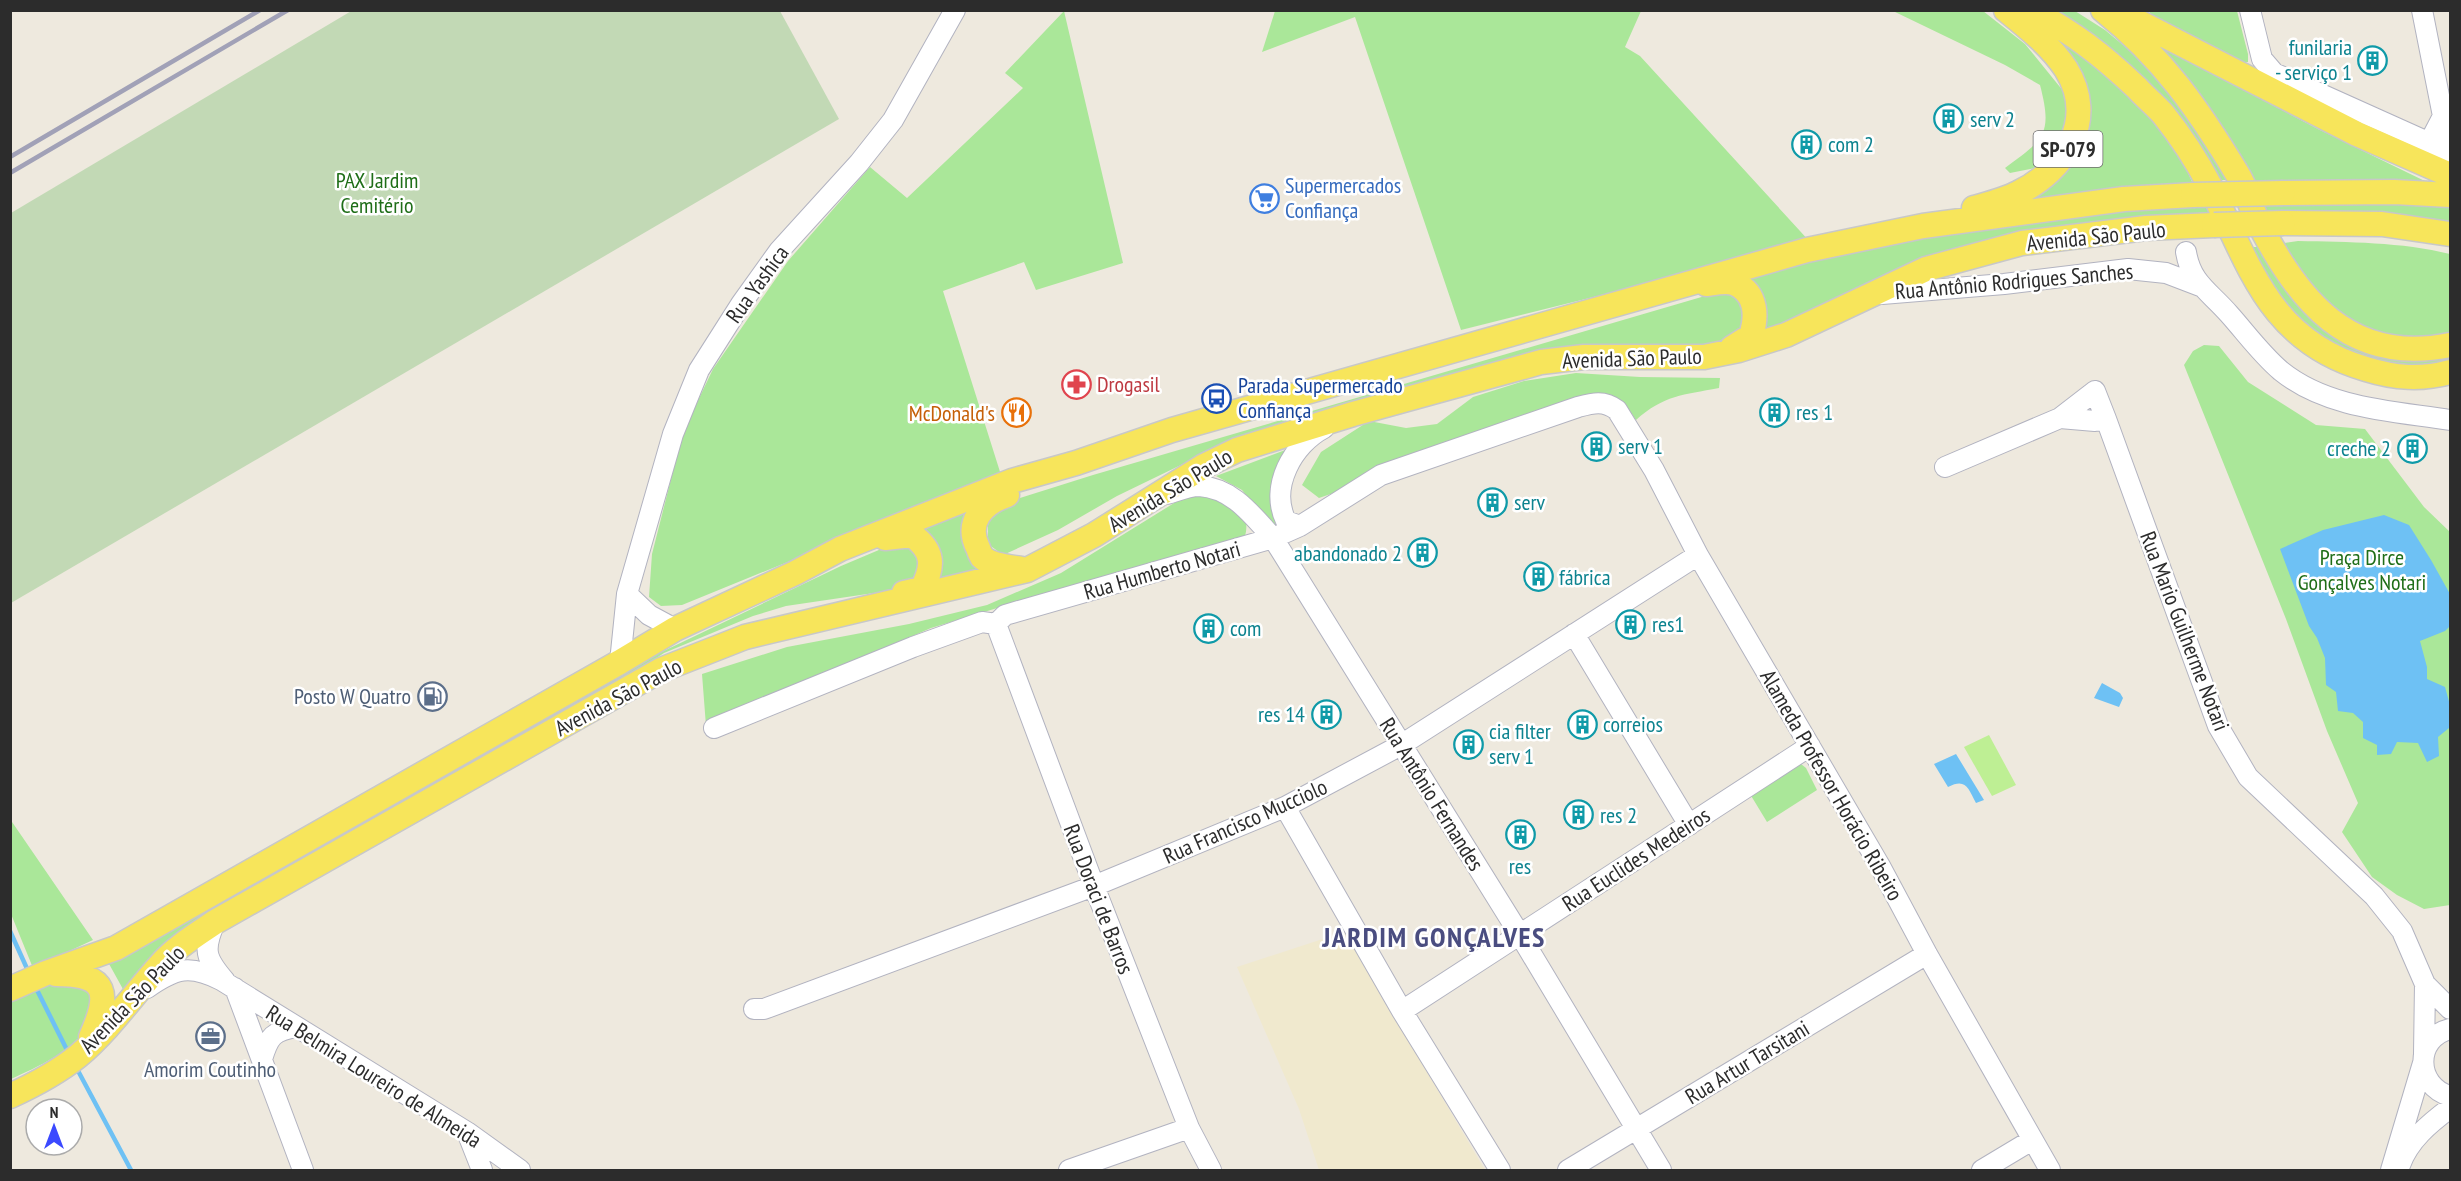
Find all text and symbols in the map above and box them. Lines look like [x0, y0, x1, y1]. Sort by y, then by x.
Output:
place label: funilaria - serviço 1 [2275, 33, 2352, 86]
building icon: funilaria - serviço 1 [2357, 44, 2389, 76]
building icon: serv 2 [1933, 103, 1965, 135]
place label: serv 2 [1970, 105, 2015, 133]
building icon: com 2 [1791, 128, 1823, 160]
place label: com 2 [1828, 130, 1874, 158]
road number: SP-079 [2034, 131, 2102, 167]
park label: PAX Jardim Cemitério [336, 166, 418, 219]
place label: Supermercados Confiança [1285, 171, 1401, 224]
supermarket icon: Supermercados Confiança [1248, 182, 1280, 214]
street label: Avenida São Paulo [2025, 215, 2167, 257]
street label: Rua Yashica [719, 240, 795, 328]
street label: Rua Antônio Rodrigues Sanches [1894, 257, 2134, 305]
street label: Avenida São Paulo [1562, 342, 1702, 374]
pharmacy icon: Drogasil [1060, 368, 1092, 400]
place label: Drogasil [1097, 370, 1161, 398]
place label: Parada Supermercado Confiança [1238, 371, 1403, 424]
bus stop icon: Parada Supermercado Confiança [1201, 382, 1233, 414]
building icon: res 1 [1759, 396, 1791, 428]
restaurant icon: McDonald's [1000, 397, 1032, 429]
place label: res 1 [1796, 398, 1833, 426]
place label: McDonald's [909, 399, 995, 427]
building icon: serv 1 [1581, 430, 1613, 462]
place label: serv 1 [1618, 432, 1663, 460]
building icon: creche 2 [2396, 432, 2428, 464]
place label: creche 2 [2327, 434, 2391, 462]
street label: Avenida São Paulo [1103, 442, 1237, 538]
building icon: serv [1477, 486, 1509, 518]
place label: serv [1514, 488, 1546, 516]
street label: Rua Mario Guilherme Notari [2134, 527, 2236, 735]
street label: Rua Humberto Notari [1081, 534, 1243, 606]
building icon: abandonado 2 [1407, 537, 1439, 569]
place label: abandonado 2 [1294, 539, 1402, 567]
park label: Praça Dirce Gonçalves Notari [2298, 543, 2426, 596]
building icon: fábrica [1522, 561, 1554, 593]
place label: fábrica [1559, 563, 1610, 591]
building icon: res1 [1615, 608, 1647, 640]
place label: res1 [1652, 610, 1684, 638]
building icon: com [1193, 612, 1225, 644]
place label: com [1230, 614, 1261, 642]
street label: Avenida São Paulo [550, 652, 686, 742]
street label: Alameda Professor Horácio Ribeiro [1754, 664, 1910, 906]
fuel station icon: Posto W Quatro [416, 680, 448, 712]
place label: Posto W Quatro [294, 682, 411, 710]
building icon: res 14 [1310, 698, 1342, 730]
place label: res 14 [1258, 700, 1305, 728]
building icon: correios [1566, 708, 1598, 740]
place label: correios [1603, 710, 1663, 738]
street label: Rua Antônio Fernandes [1374, 712, 1490, 876]
place label: cia filter serv 1 [1489, 717, 1551, 770]
building icon: cia filter serv 1 [1452, 728, 1484, 760]
street label: Rua Francisco Mucciolo [1159, 772, 1331, 870]
building icon: res 2 [1563, 799, 1595, 831]
street label: Rua Euclides Medeiros [1557, 801, 1715, 917]
place label: res 2 [1600, 801, 1637, 829]
building icon: res [1504, 818, 1536, 850]
street label: Rua Doraci de Barros [1058, 820, 1140, 978]
place label: res [1509, 852, 1531, 880]
district label: JARDIM GONÇALVES [1321, 918, 1546, 955]
street label: Avenida São Paulo [73, 939, 191, 1059]
street label: Rua Belmira Loureiro de Almeida [261, 998, 487, 1154]
street label: Rua Artur Tarsitani [1680, 1014, 1814, 1110]
office icon: Amorim Coutinho [194, 1021, 226, 1053]
place label: Amorim Coutinho [144, 1055, 276, 1083]
north arrow [24, 1097, 84, 1157]
text: N [50, 1102, 58, 1122]

